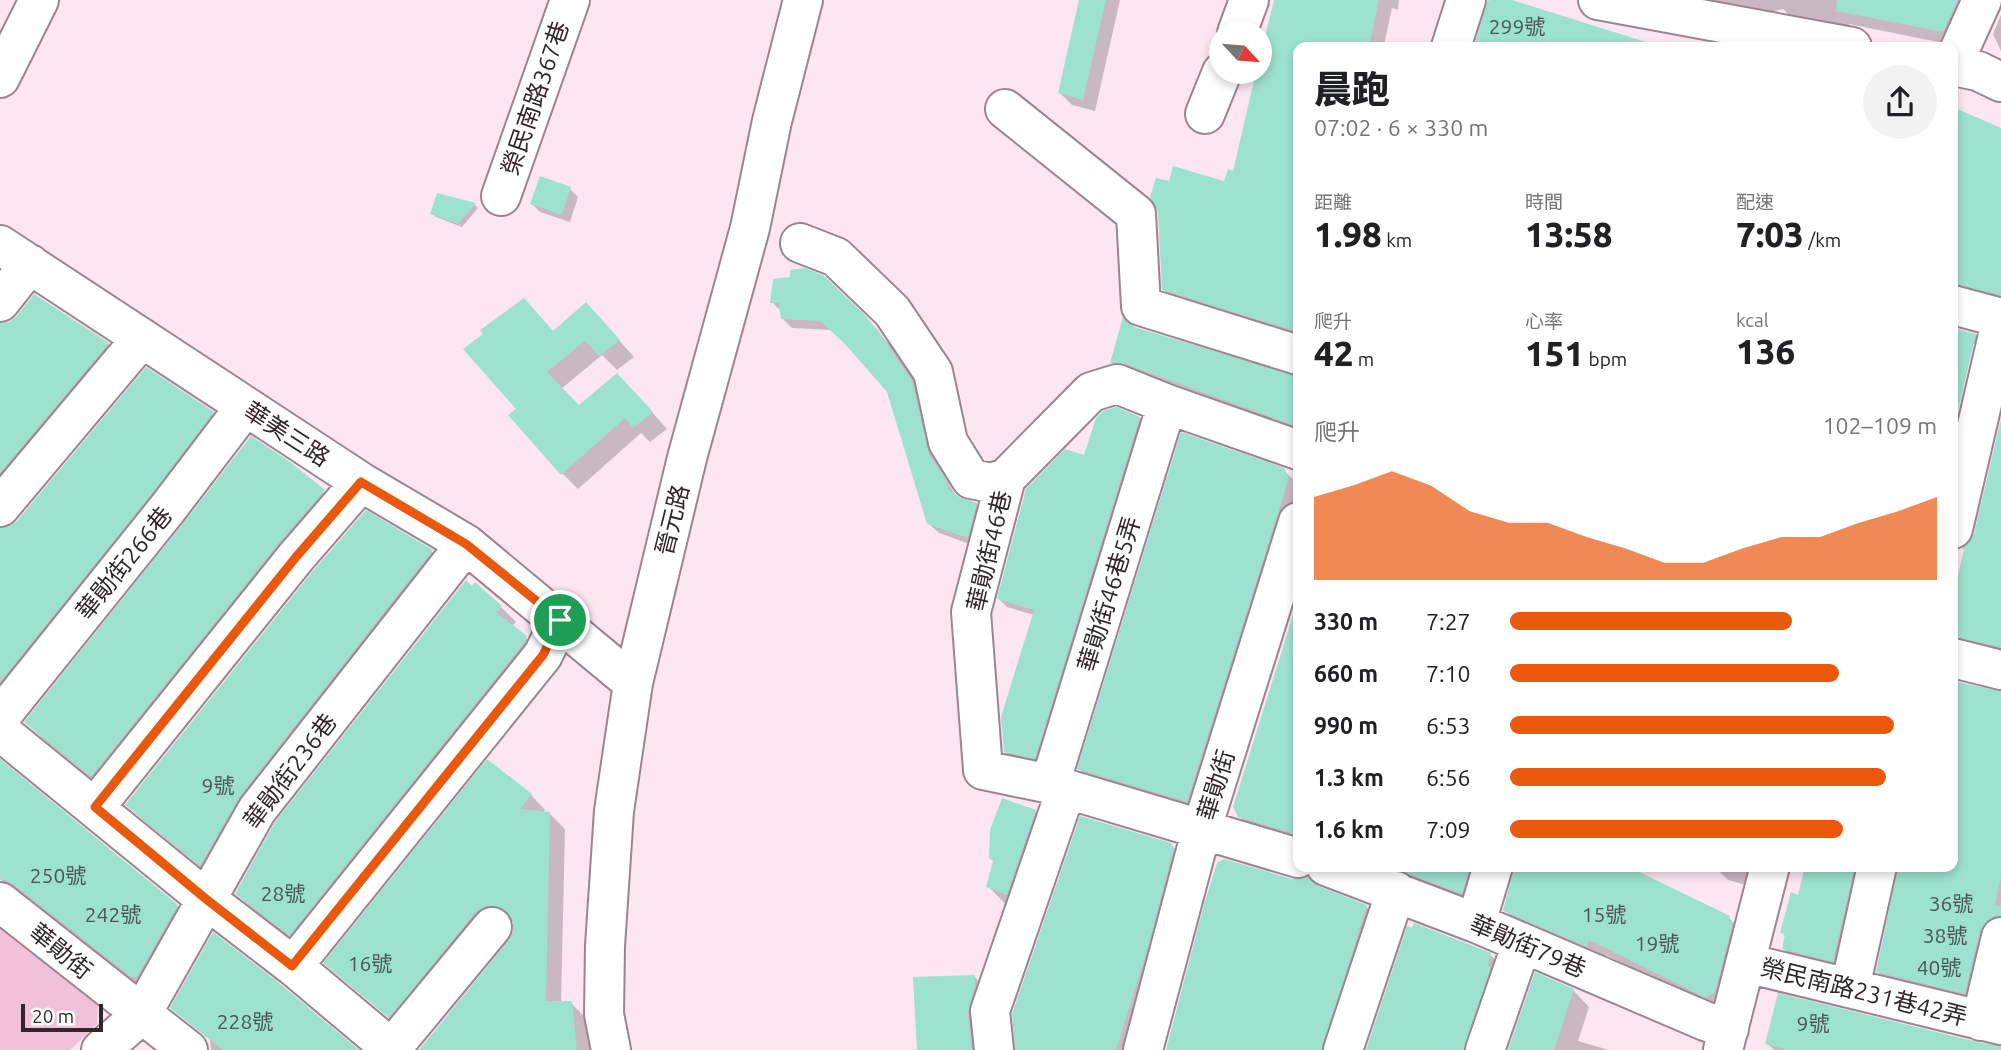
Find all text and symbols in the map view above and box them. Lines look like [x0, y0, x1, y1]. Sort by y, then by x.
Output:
house number: 299號 [1489, 14, 1545, 38]
street label: 榮民南路367巷 [496, 18, 574, 178]
north arrow [1209, 21, 1272, 84]
map controls [1209, 21, 1272, 84]
button: share [1863, 65, 1937, 139]
text: 晨跑 [1314, 68, 1390, 110]
text: 07:02 · 6 × 330 m [1314, 115, 1488, 140]
text: 距離 [1314, 191, 1352, 213]
text: 時間 [1525, 191, 1563, 213]
text: 配速 [1736, 191, 1774, 213]
text: 1.98 [1314, 214, 1382, 254]
text: 13:58 [1525, 214, 1613, 254]
text: 7:03 [1736, 214, 1804, 254]
text: km [1382, 229, 1412, 251]
text: /km [1804, 229, 1841, 251]
text: kcal [1736, 309, 1769, 331]
text: 爬升 [1314, 310, 1352, 332]
text: 心率 [1525, 310, 1563, 332]
text: 136 [1736, 331, 1795, 371]
text: 42 [1314, 333, 1353, 373]
text: 151 [1525, 333, 1584, 373]
text: m [1353, 348, 1374, 370]
text: bpm [1584, 348, 1627, 370]
street label: 華美三路 [239, 397, 335, 471]
text: 102–109 m [1823, 413, 1937, 438]
text: 爬升 [1314, 419, 1360, 444]
street label: 晉元路 [650, 482, 694, 558]
street label: 華勛街46巷 [962, 488, 1016, 614]
street label: 華勛街266巷 [71, 501, 177, 625]
street label: 華勛街46巷5弄 [1073, 513, 1145, 675]
pin [530, 590, 590, 650]
icon: arrive [541, 601, 579, 639]
text: 330 m [1314, 609, 1378, 634]
text: 7:27 [1426, 609, 1471, 634]
text: 660 m [1314, 661, 1378, 686]
text: 7:10 [1426, 661, 1471, 686]
street label: 華勛街236巷 [238, 708, 342, 834]
text: 990 m [1314, 713, 1378, 738]
text: 6:53 [1426, 713, 1471, 738]
street label: 華勛街 [1193, 747, 1239, 823]
text: 1.3 km [1314, 765, 1384, 790]
text: 6:56 [1426, 765, 1471, 790]
house number: 9號 [202, 773, 234, 797]
text: 1.6 km [1314, 817, 1384, 842]
text: 7:09 [1426, 817, 1471, 842]
house number: 250號 [30, 863, 86, 887]
house number: 28號 [261, 881, 305, 905]
house number: 36號 [1929, 891, 1973, 915]
house number: 242號 [85, 902, 141, 926]
house number: 15號 [1582, 902, 1626, 926]
street label: 華勛街79巷 [1466, 910, 1590, 982]
street label: 華勛街 [25, 918, 97, 984]
house number: 38號 [1923, 923, 1967, 947]
house number: 19號 [1635, 931, 1679, 955]
house number: 16號 [348, 951, 392, 975]
street label: 榮民南路231巷42弄 [1758, 953, 1970, 1031]
house number: 40號 [1917, 955, 1961, 979]
scale bar [21, 1001, 103, 1033]
text: 20 m [32, 1005, 74, 1027]
house number: 228號 [217, 1009, 273, 1033]
house number: 9號 [1797, 1011, 1829, 1035]

